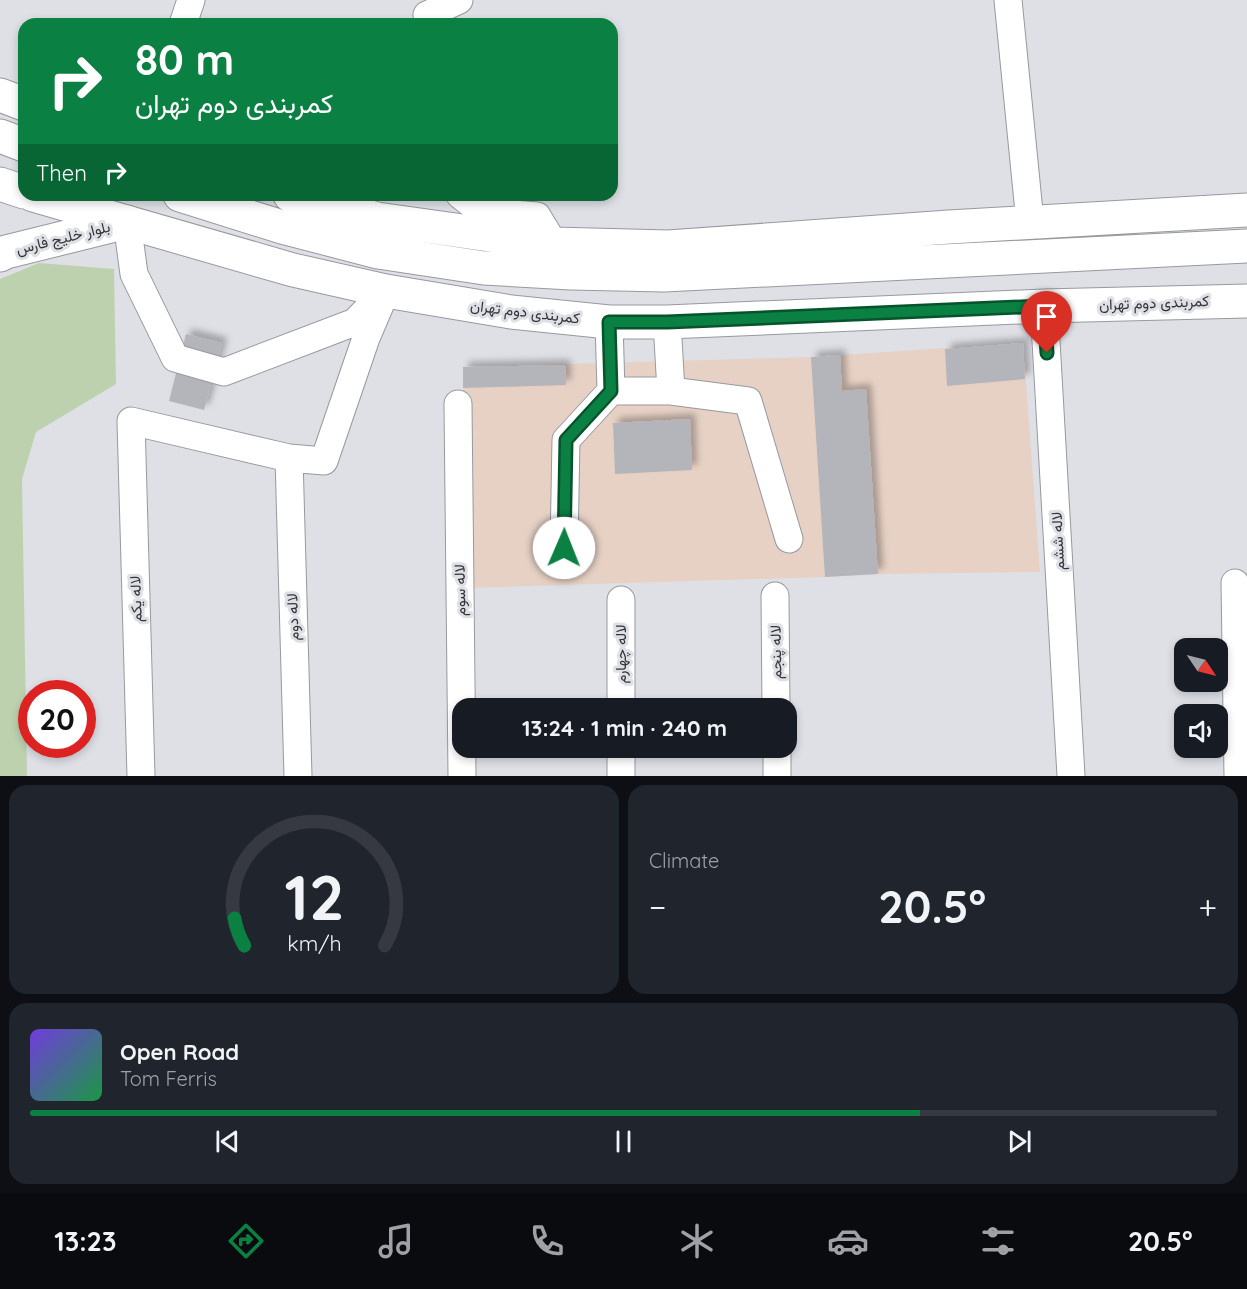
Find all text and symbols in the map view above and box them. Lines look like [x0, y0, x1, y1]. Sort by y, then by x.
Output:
text: 80 m [135, 33, 234, 86]
icon: right [36, 42, 114, 120]
text: کمربندی دوم تهران [135, 86, 333, 120]
icon: right [99, 156, 132, 189]
text: Then [36, 159, 87, 187]
street label: بلوار خلیج فارس [14, 217, 112, 260]
pin [1021, 291, 1072, 353]
street label: کمربندی دوم تهران [1099, 291, 1210, 315]
street label: کمربندی دوم تهران [469, 295, 581, 329]
icon: arrive [1030, 300, 1063, 333]
street label: لاله ششم [1046, 511, 1070, 571]
position arrow [532, 516, 596, 580]
street label: لاله سوم [450, 564, 470, 616]
street label: لاله یکم [125, 575, 147, 623]
street label: لاله دوم [282, 593, 304, 641]
street label: لاله چهارم [611, 624, 631, 684]
street label: لاله پنجم [766, 625, 786, 679]
north arrow [1174, 638, 1228, 692]
map controls [1174, 638, 1228, 758]
speed limit sign: 20 [18, 680, 96, 758]
button: sound [1174, 704, 1228, 758]
text: 13:24 · 1 min · 240 m [522, 714, 727, 742]
text: Climate [649, 848, 719, 873]
text: 12 [284, 858, 344, 936]
text: 20.5° [878, 878, 986, 934]
text: − [649, 886, 666, 927]
text: + [1198, 886, 1217, 927]
text: km/h [287, 931, 341, 957]
text: Open Road [120, 1038, 239, 1066]
text: Tom Ferris [120, 1066, 217, 1091]
icon: previous [211, 1125, 244, 1158]
icon: pause [607, 1125, 640, 1158]
icon: next [1003, 1125, 1036, 1158]
icon: directions [225, 1220, 267, 1262]
icon: music [375, 1220, 417, 1262]
icon: phone [526, 1220, 568, 1262]
icon: climate [676, 1220, 718, 1262]
icon: car [827, 1220, 869, 1262]
icon: filters [977, 1220, 1019, 1262]
text: 13:23 [54, 1224, 116, 1258]
text: 20.5° [1128, 1224, 1193, 1258]

